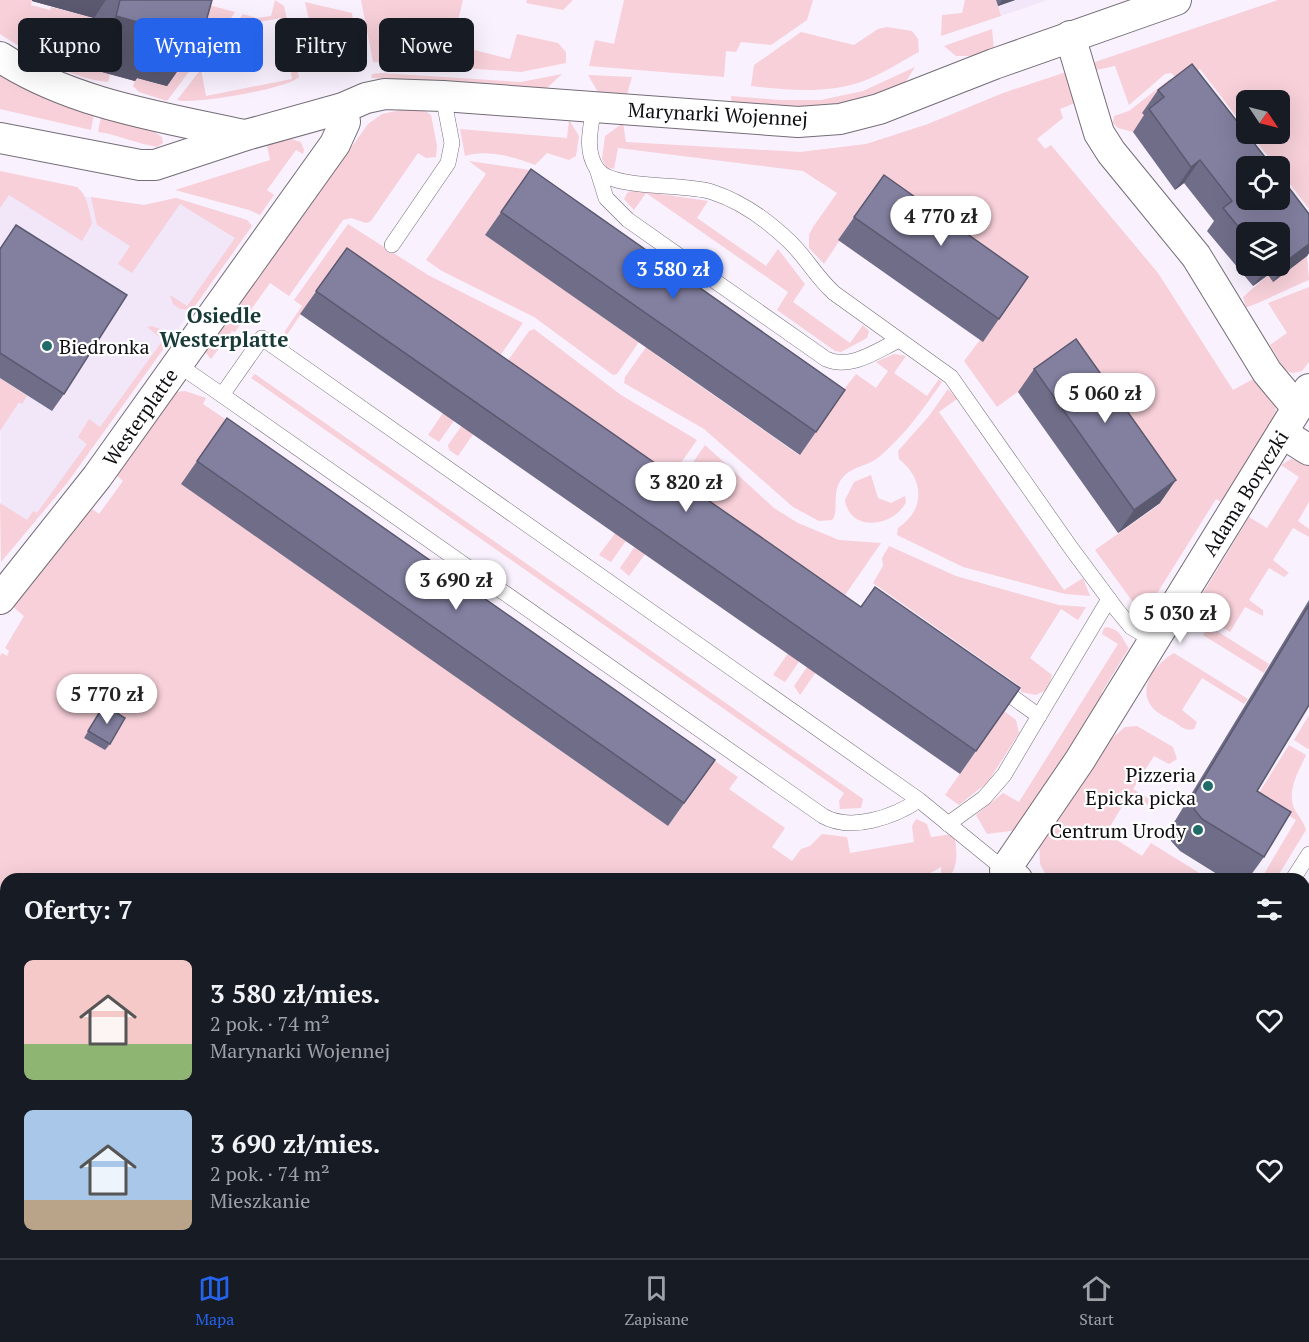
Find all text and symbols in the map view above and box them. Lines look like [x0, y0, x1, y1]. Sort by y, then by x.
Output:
chip: Kupno [18, 18, 122, 72]
chip: Wynajem [134, 18, 263, 72]
chip: Filtry [275, 18, 367, 72]
chip: Nowe [379, 18, 474, 72]
north arrow [1236, 90, 1290, 144]
map controls [1236, 90, 1290, 276]
street label: Marynarki Wojennej [627, 96, 809, 132]
button: locate [1236, 156, 1290, 210]
pin: 4 770 zł [879, 196, 1003, 247]
text: 4 770 zł [904, 202, 978, 229]
button: layers [1236, 222, 1290, 276]
pin: 3 580 zł [611, 249, 735, 300]
text: 3 580 zł [636, 255, 710, 282]
district label: Osiedle Westerplatte [160, 301, 288, 353]
place label: Biedronka [59, 333, 150, 360]
marker: Biedronka [40, 339, 54, 353]
street label: Westerplatte [96, 363, 184, 471]
pin: 5 060 zł [1043, 373, 1167, 424]
text: 5 060 zł [1068, 379, 1142, 406]
street label: Adama Boryczki [1196, 425, 1294, 561]
pin: 3 820 zł [624, 462, 748, 513]
text: 3 820 zł [649, 468, 723, 495]
pin: 3 690 zł [394, 560, 518, 611]
text: 3 690 zł [419, 566, 493, 593]
pin: 5 030 zł [1118, 593, 1242, 644]
text: 5 030 zł [1143, 599, 1217, 626]
pin: 5 770 zł [45, 674, 169, 725]
text: 5 770 zł [70, 680, 144, 707]
place label: Pizzeria Epicka picka [1085, 761, 1196, 811]
marker: Pizzeria Epicka picka [1201, 779, 1215, 793]
place label: Centrum Urody [1050, 817, 1187, 844]
marker: Centrum Urody [1191, 823, 1205, 837]
text: Oferty: 7 [24, 892, 133, 926]
icon: filters [1253, 893, 1286, 926]
text: 3 580 zł/mies. [210, 976, 380, 1010]
icon: home [72, 984, 144, 1056]
icon: heart [1253, 1004, 1286, 1037]
text: 2 pok. · 74 m² [210, 1010, 330, 1037]
text: Marynarki Wojennej [210, 1037, 390, 1064]
text: 3 690 zł/mies. [210, 1126, 380, 1160]
icon: home [72, 1134, 144, 1206]
icon: heart [1253, 1154, 1286, 1187]
text: 2 pok. · 74 m² [210, 1160, 330, 1187]
text: Mieszkanie [210, 1187, 310, 1214]
tab: Mapa [195, 1272, 234, 1330]
tab: Zapisane [625, 1272, 689, 1330]
tab: Start [1079, 1272, 1114, 1330]

